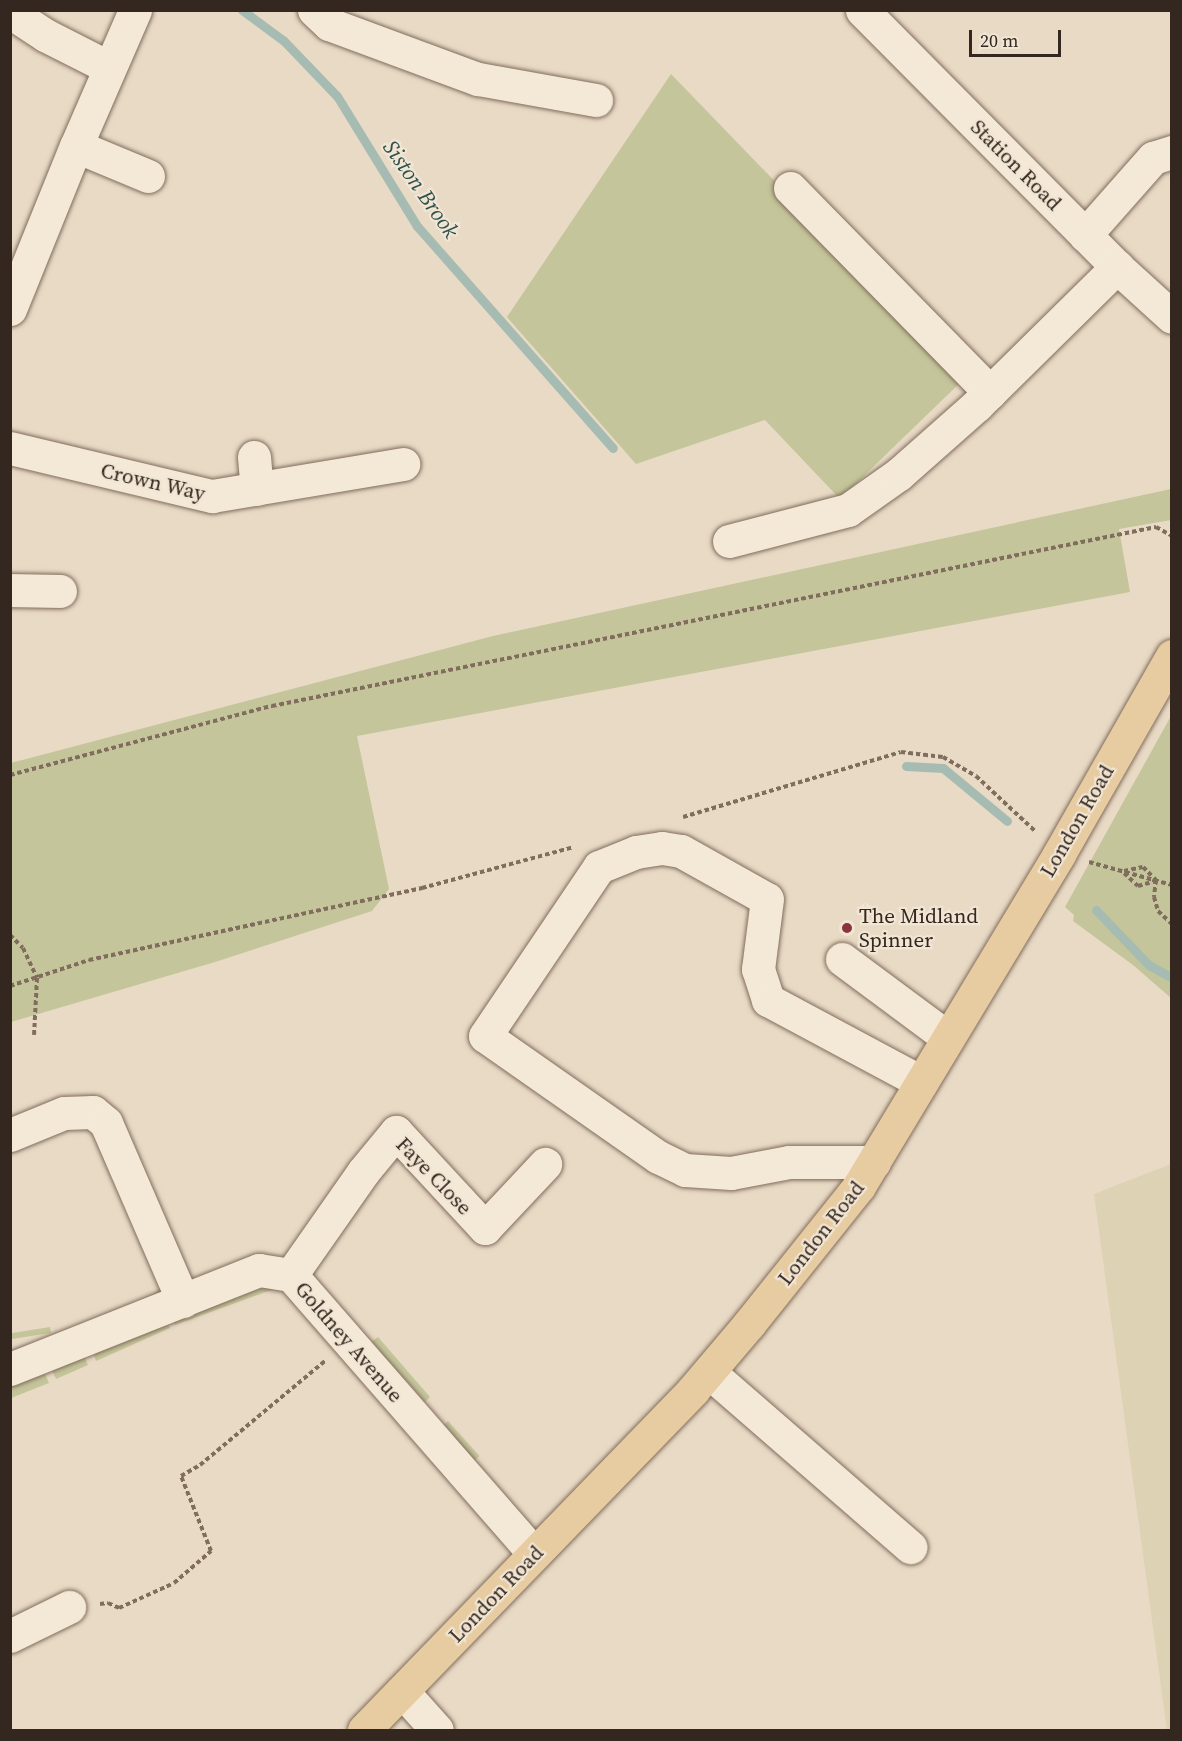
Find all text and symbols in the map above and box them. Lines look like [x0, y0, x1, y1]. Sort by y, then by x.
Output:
scale bar [972, 18, 1064, 56]
text: 20 m [980, 28, 1018, 53]
street label: Station Road [965, 114, 1067, 216]
water label: Siston Brook [378, 135, 464, 243]
street label: Crown Way [98, 458, 208, 506]
street label: London Road [1035, 760, 1119, 882]
place label: The Midland Spinner [859, 903, 978, 953]
marker: The Midland Spinner [840, 921, 854, 935]
street label: Faye Close [391, 1132, 477, 1220]
street label: London Road [772, 1176, 870, 1290]
street label: Goldney Avenue [290, 1277, 408, 1407]
street label: London Road [443, 1540, 549, 1648]

